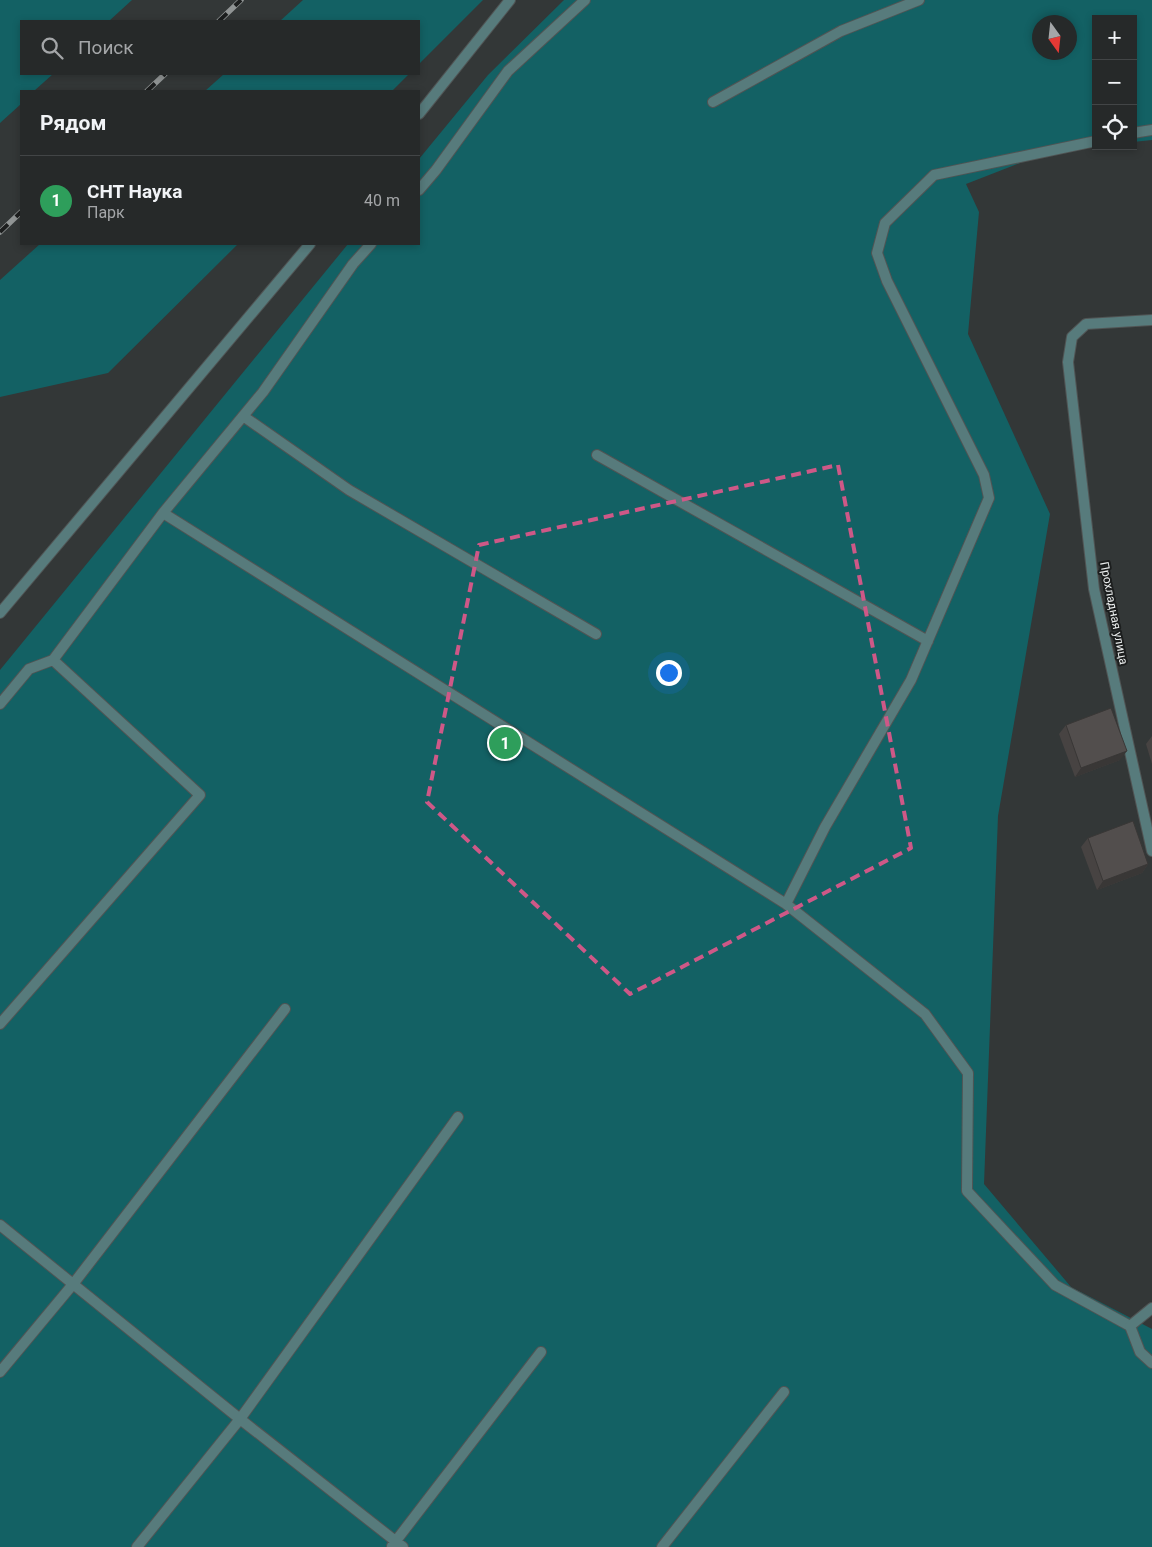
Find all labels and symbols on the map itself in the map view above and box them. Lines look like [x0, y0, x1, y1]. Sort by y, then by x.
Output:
north arrow [1032, 15, 1077, 60]
street label: Прохладная улица [1097, 560, 1131, 666]
your location [656, 660, 682, 686]
pin: 1 [489, 724, 521, 762]

